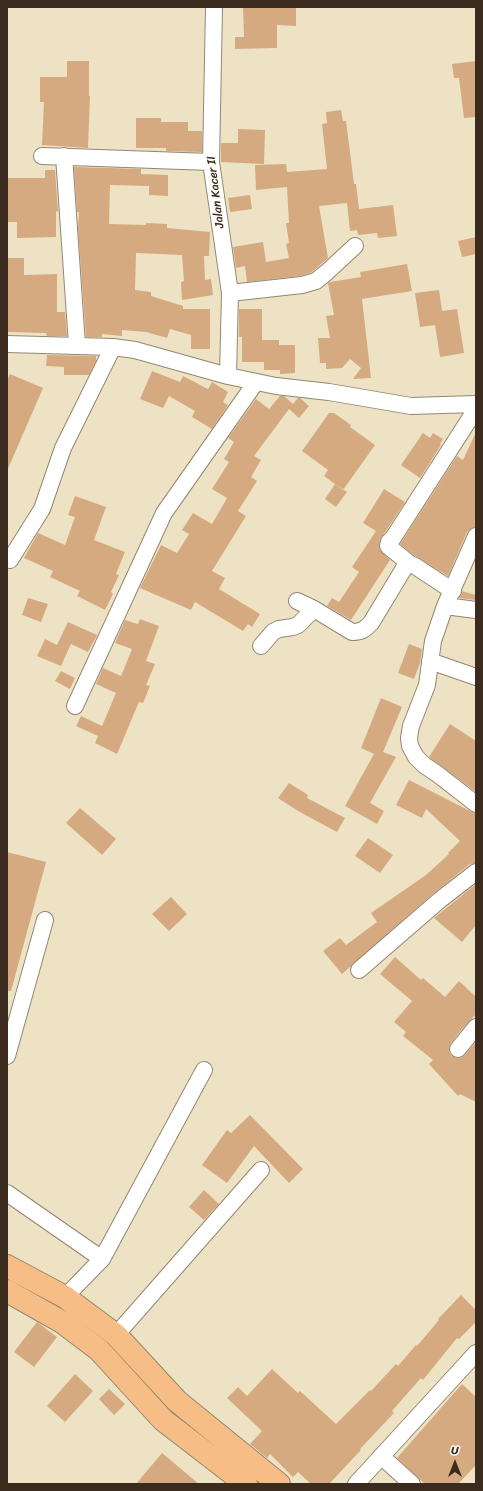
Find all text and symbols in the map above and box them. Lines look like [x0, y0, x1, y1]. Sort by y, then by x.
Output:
street label: Jalan Kacer II [204, 155, 228, 229]
text: U [451, 1441, 459, 1460]
north arrow [435, 1443, 475, 1483]

